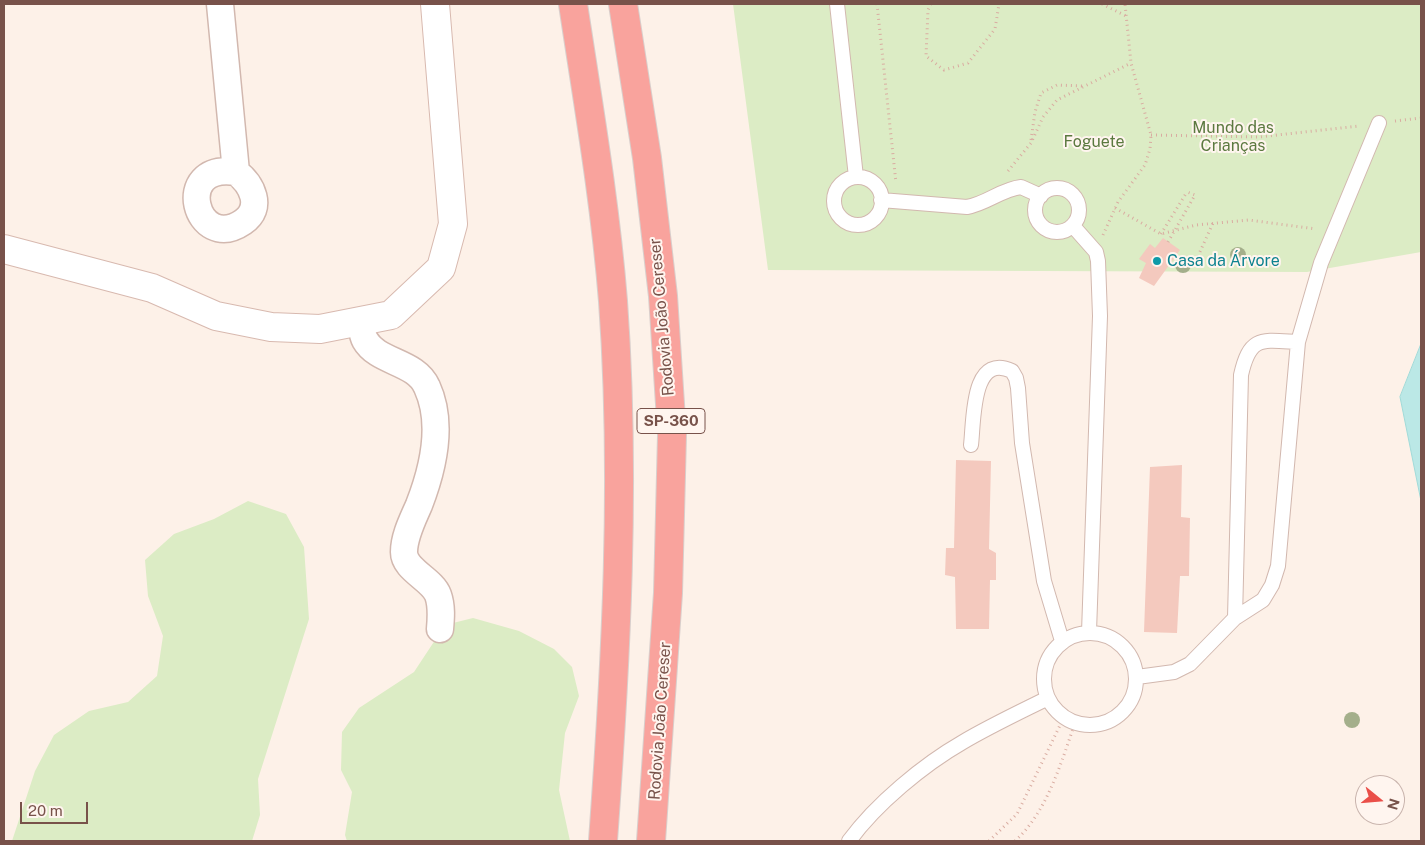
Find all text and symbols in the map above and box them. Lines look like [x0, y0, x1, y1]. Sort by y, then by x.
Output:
park label: Mundo das Crianças [1192, 118, 1274, 156]
park label: Foguete [1063, 132, 1125, 152]
street label: Rodovia João Cereser [646, 237, 678, 397]
place label: Casa da Árvore [1167, 251, 1280, 271]
marker: Casa da Árvore [1151, 255, 1163, 267]
road number: SP-360 [637, 408, 705, 434]
street label: Rodovia João Cereser [645, 641, 675, 801]
north arrow [1355, 775, 1405, 825]
scale bar [22, 792, 90, 824]
text: N [1384, 797, 1403, 812]
text: 20 m [28, 802, 63, 819]

